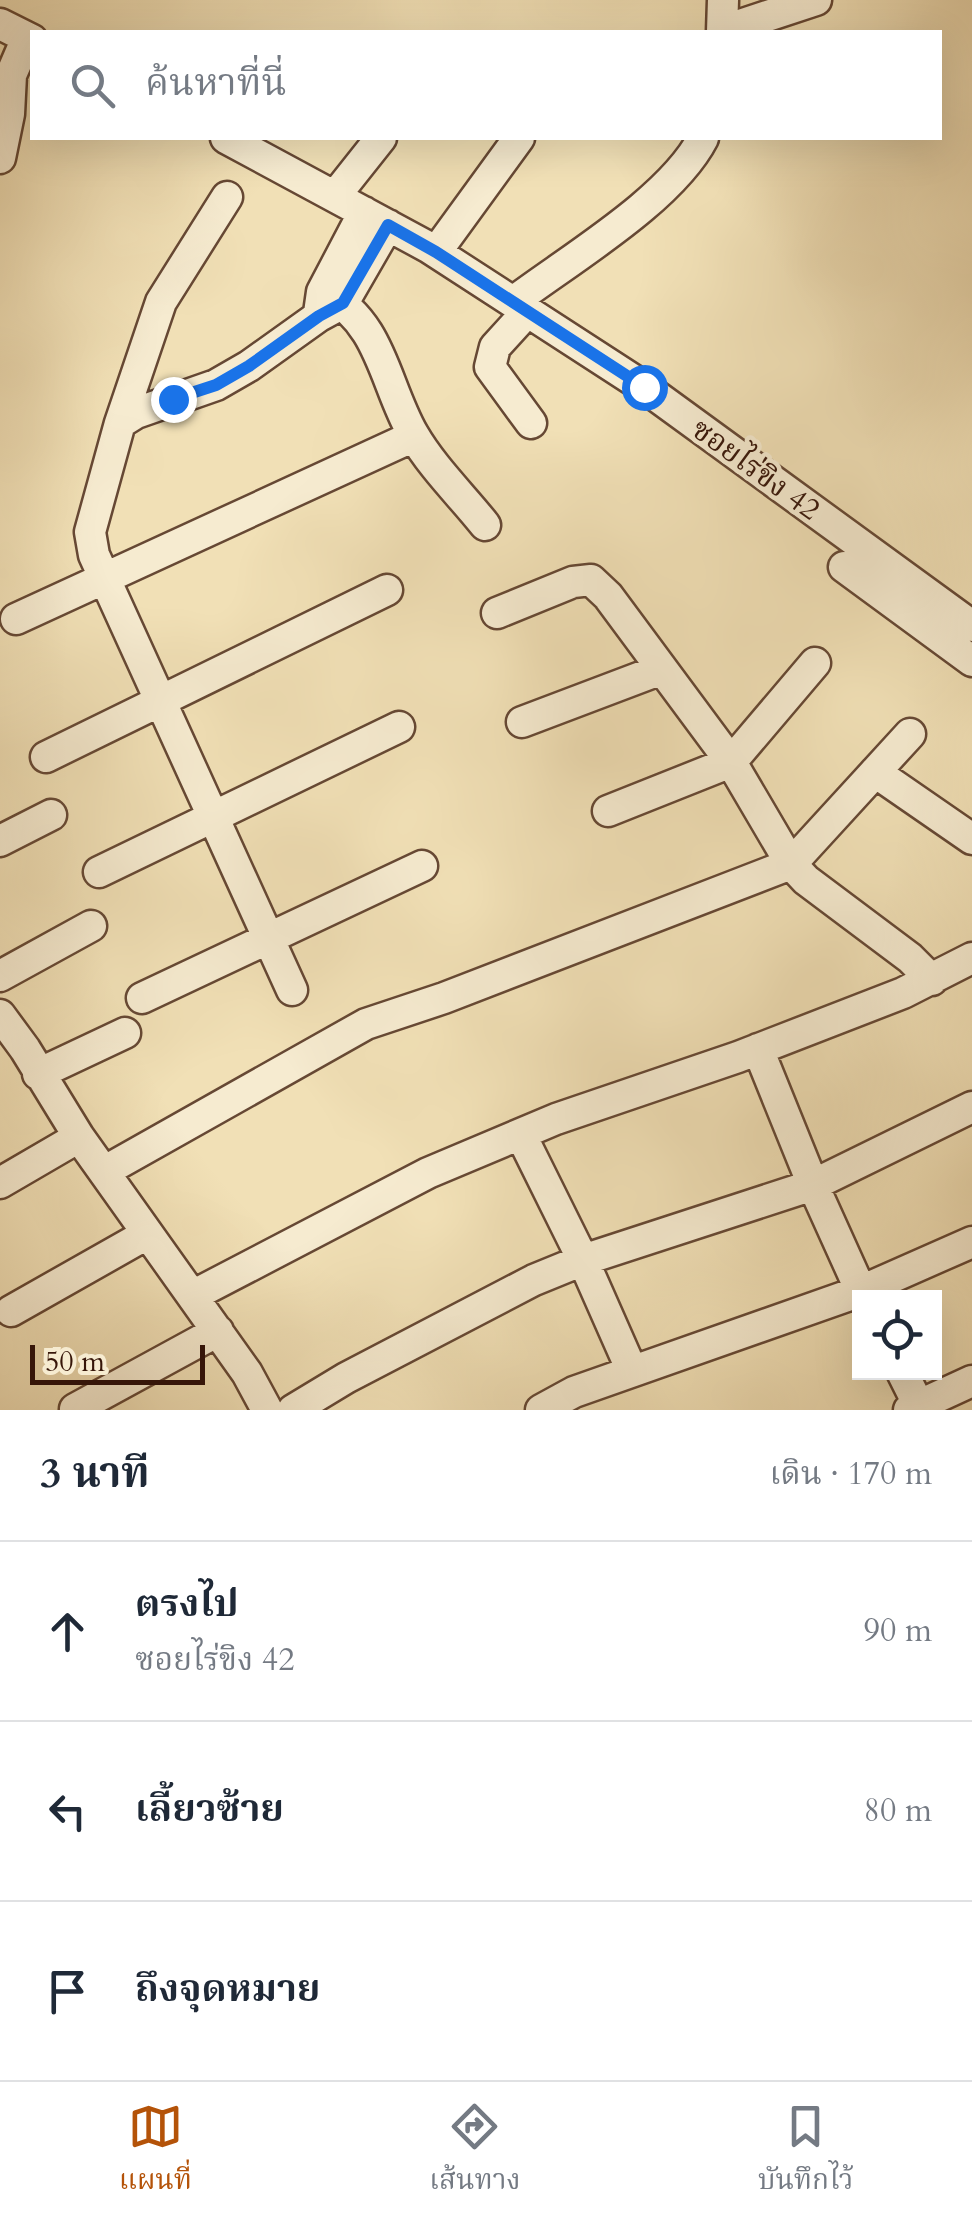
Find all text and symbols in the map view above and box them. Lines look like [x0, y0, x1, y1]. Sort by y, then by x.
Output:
search box [30, 30, 942, 140]
text: ค้นหาที่นี่ [145, 57, 286, 109]
icon: search [65, 58, 120, 113]
route start [622, 365, 668, 411]
route end [151, 377, 197, 423]
street label: ซอยไร่ขิง 42 [683, 408, 829, 530]
map controls [852, 1290, 942, 1380]
button: locate [852, 1290, 942, 1380]
scale bar [30, 1340, 205, 1384]
text: 50 m [45, 1343, 105, 1381]
text: 3 นาที [40, 1445, 150, 1502]
text: เดิน · 170 m [769, 1452, 932, 1496]
text: ตรงไป [135, 1578, 239, 1630]
icon: ahead [40, 1604, 95, 1659]
text: 90 m [864, 1609, 932, 1653]
text: ซอยไร่ขิง 42 [135, 1638, 295, 1682]
text: เลี้ยวซ้าย [135, 1783, 284, 1835]
icon: left [40, 1784, 95, 1839]
text: 80 m [864, 1789, 932, 1833]
text: ถึงจุดหมาย [135, 1963, 320, 2015]
icon: arrive [40, 1964, 95, 2019]
tab: แผนที่ [119, 2099, 192, 2204]
tab: เส้นทาง [429, 2099, 521, 2204]
tab: บันทึกไว้ [758, 2099, 853, 2204]

